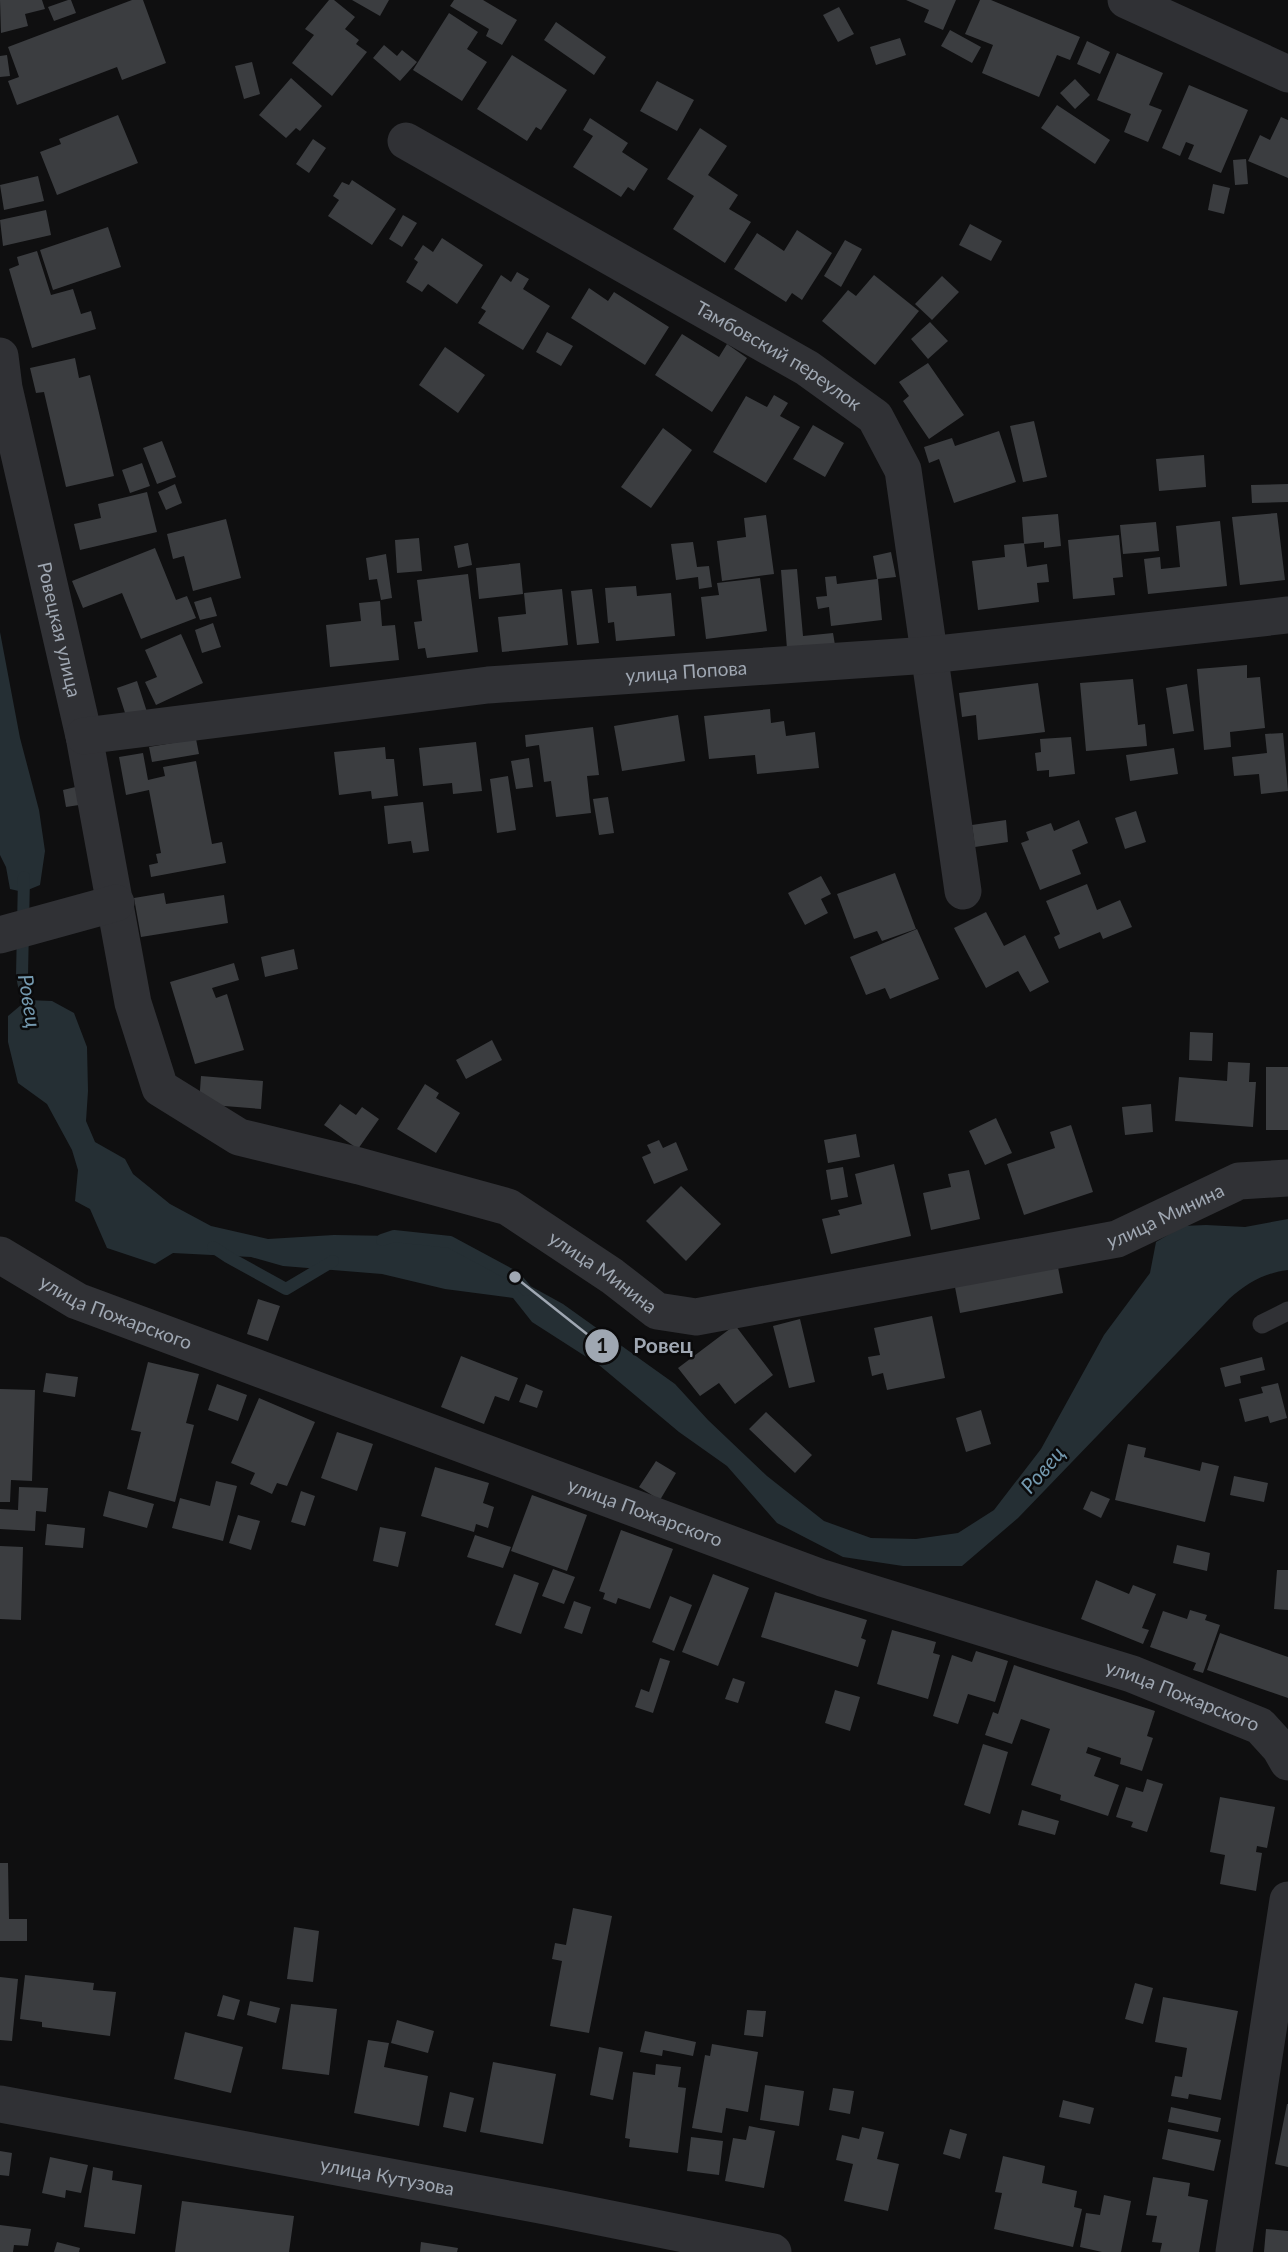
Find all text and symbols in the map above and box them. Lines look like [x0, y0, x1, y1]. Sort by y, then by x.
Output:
street label: Тамбовский переулок [692, 295, 867, 415]
street label: Ровецкая улица [33, 559, 87, 699]
street label: улица Попова [625, 655, 748, 687]
water label: Ровец [14, 972, 47, 1029]
street label: улица Минина [1105, 1178, 1228, 1252]
street label: улица Минина [545, 1226, 662, 1318]
street label: улица Пожарского [36, 1269, 196, 1354]
callout: Ровец [585, 1325, 707, 1367]
text: 1 [596, 1332, 608, 1357]
text: Ровец [633, 1332, 693, 1357]
water label: Ровец [1015, 1440, 1069, 1498]
street label: улица Пожарского [565, 1473, 726, 1551]
street label: улица Пожарского [1103, 1655, 1263, 1736]
street label: улица Кутузова [318, 2152, 456, 2200]

